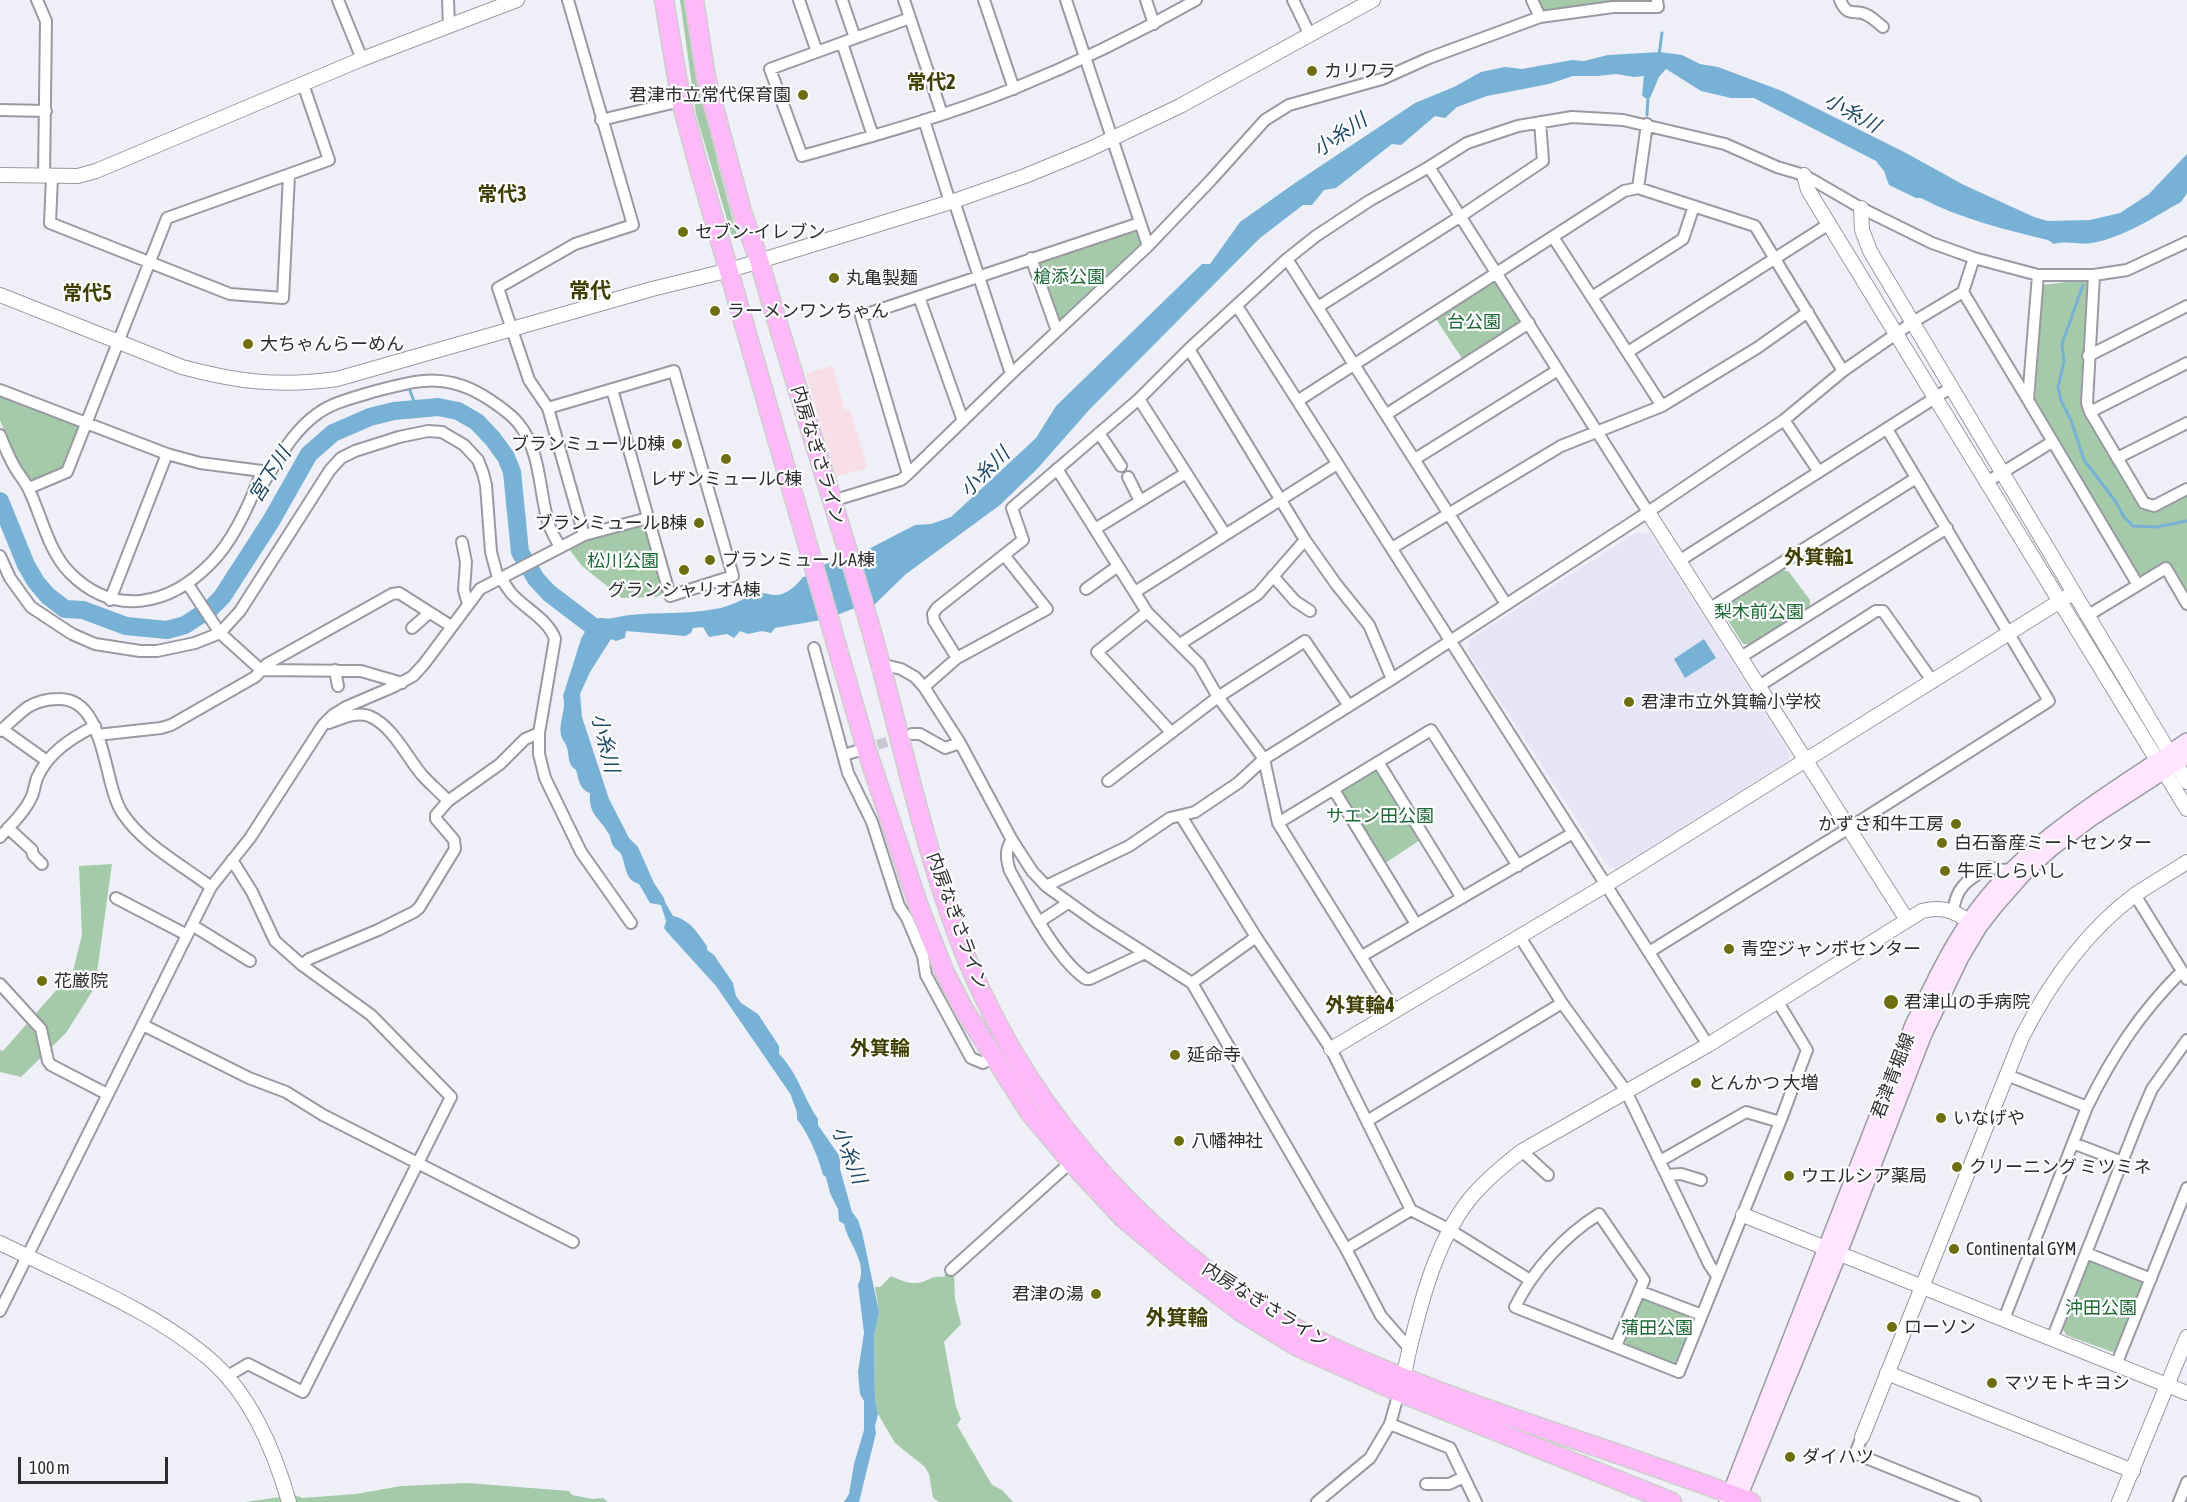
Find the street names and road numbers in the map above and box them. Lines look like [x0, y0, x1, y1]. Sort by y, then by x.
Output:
street label: 内房なぎさライン [787, 383, 849, 527]
street label: 内房なぎさライン [922, 850, 992, 992]
street label: 君津青堀線 [1867, 1030, 1919, 1122]
street label: 内房なぎさライン [1198, 1258, 1332, 1352]

